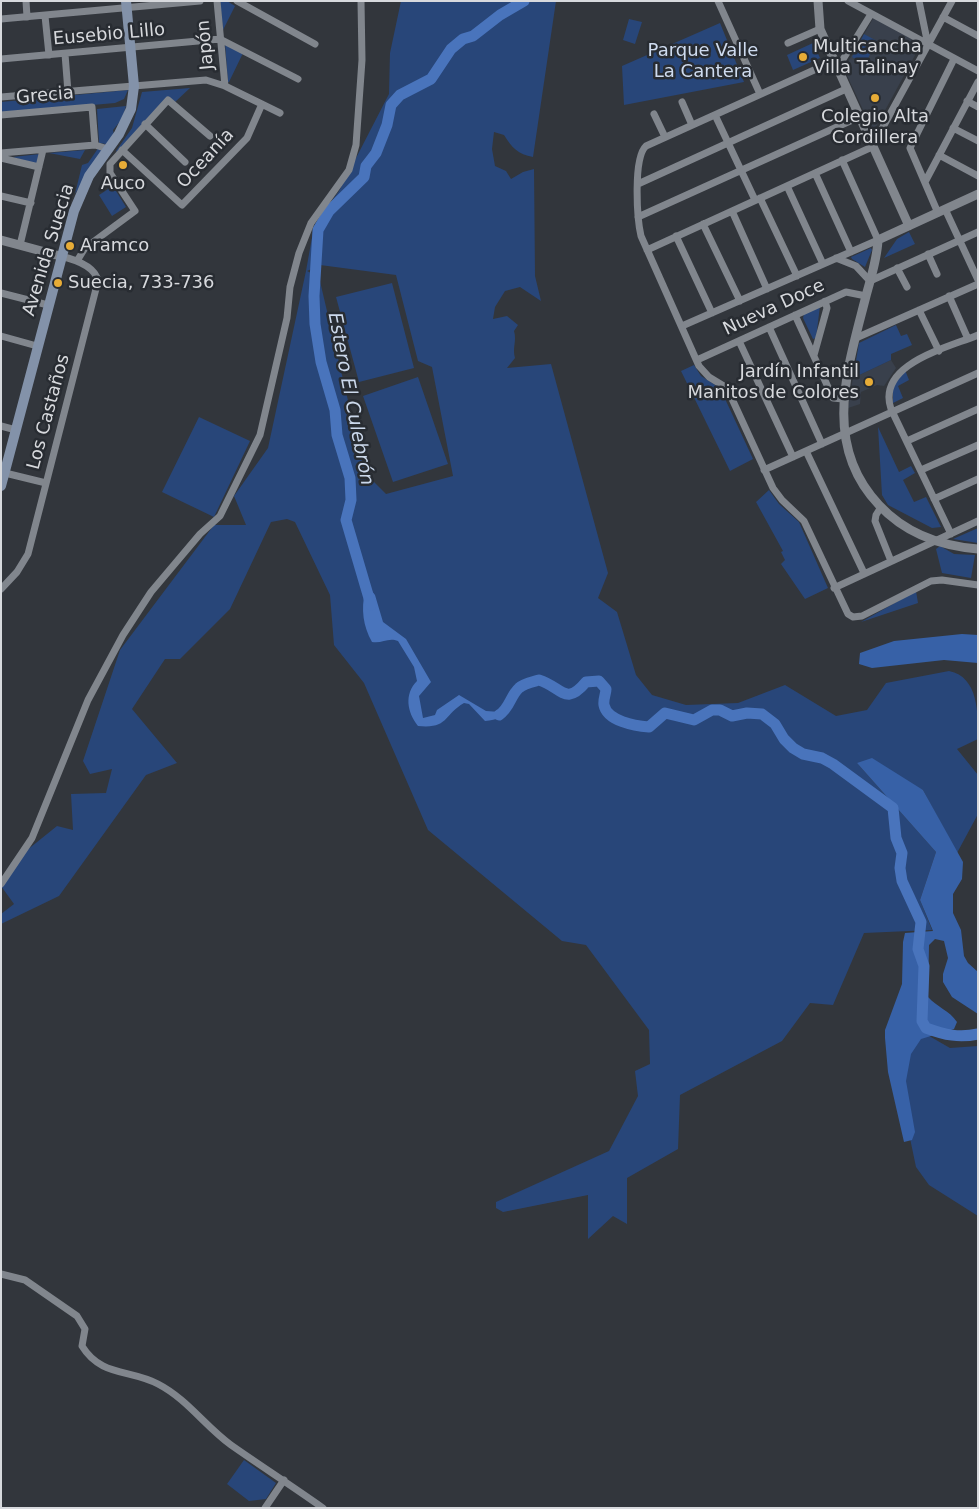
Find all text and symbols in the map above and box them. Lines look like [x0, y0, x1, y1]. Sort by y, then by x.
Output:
street label: Eusebio Lillo [52, 19, 166, 51]
street label: Japón [193, 19, 219, 71]
place label: Multicancha Villa Talinay [813, 36, 922, 78]
park label: Parque Valle La Cantera [648, 40, 758, 82]
marker: Multicancha Villa Talinay [797, 51, 809, 63]
street label: Grecia [15, 83, 75, 109]
marker: Colegio Alta Cordillera [869, 92, 881, 104]
place label: Colegio Alta Cordillera [821, 106, 929, 148]
street label: Oceanía [173, 125, 239, 193]
marker: Auco [117, 159, 129, 171]
place label: Auco [101, 173, 145, 195]
street label: Avenida Suecia [19, 181, 79, 319]
place label: Aramco [80, 235, 149, 257]
marker: Aramco [64, 240, 76, 252]
place label: Suecia, 733-736 [68, 272, 214, 294]
street label: Nueva Doce [720, 275, 828, 341]
marker: Suecia, 733-736 [52, 277, 64, 289]
water label: Estero El Culebrón [322, 311, 378, 487]
street label: Los Castaños [23, 352, 75, 472]
place label: Jardín Infantil Manitos de Colores [688, 361, 859, 404]
marker: Jardín Infantil Manitos de Colores [863, 376, 875, 388]

